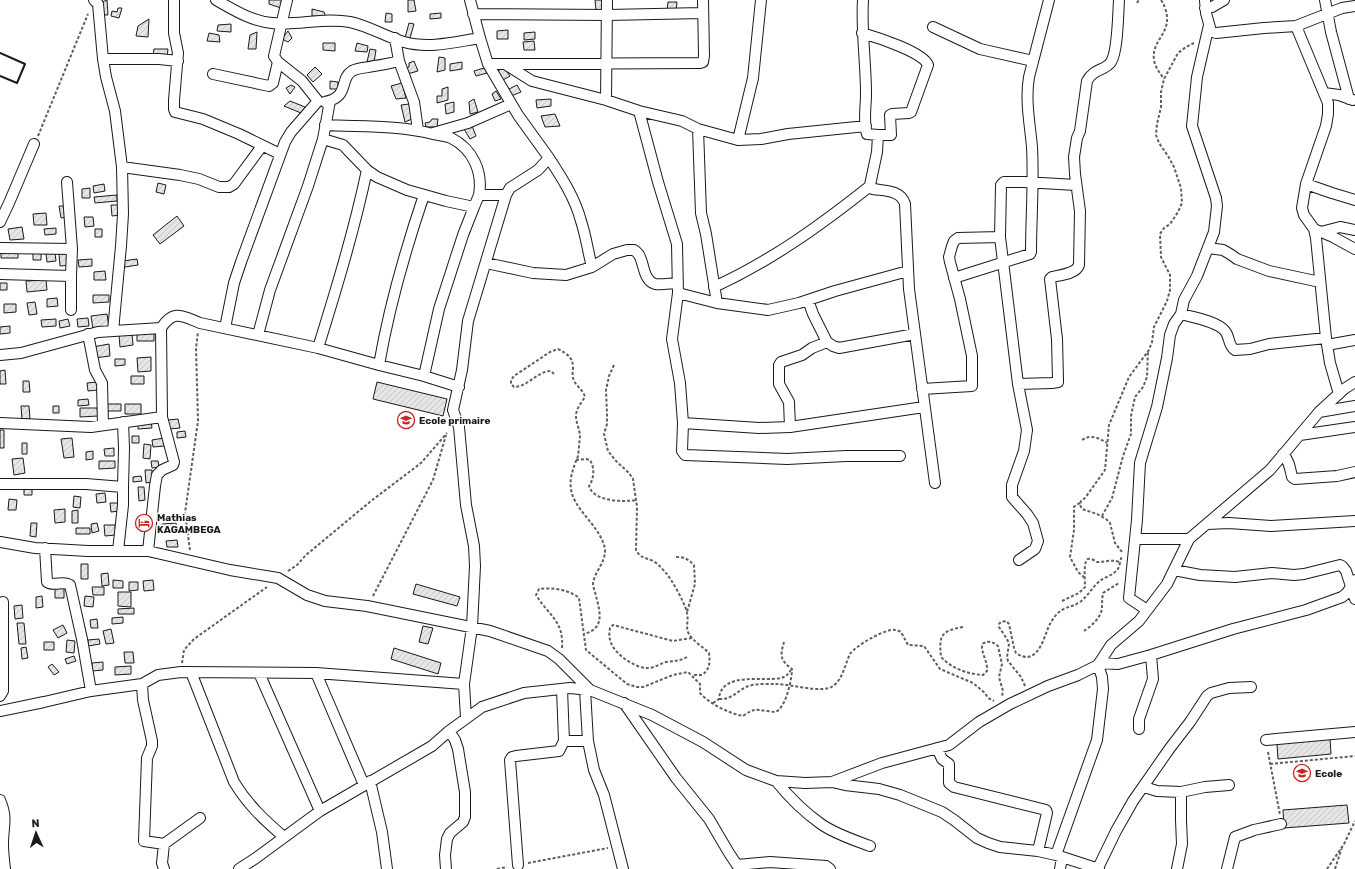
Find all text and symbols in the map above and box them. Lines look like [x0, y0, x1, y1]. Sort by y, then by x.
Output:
school or university icon: Ecole primaire [396, 410, 416, 430]
place label: Ecole primaire [419, 415, 490, 427]
place label: Mathias KAGAMBEGA [157, 512, 222, 536]
hotel icon: Mathias KAGAMBEGA [134, 513, 154, 533]
school or university icon: Ecole [1292, 763, 1312, 783]
place label: Ecole [1315, 768, 1342, 780]
north arrow [16, 813, 56, 853]
text: N [31, 817, 40, 830]

